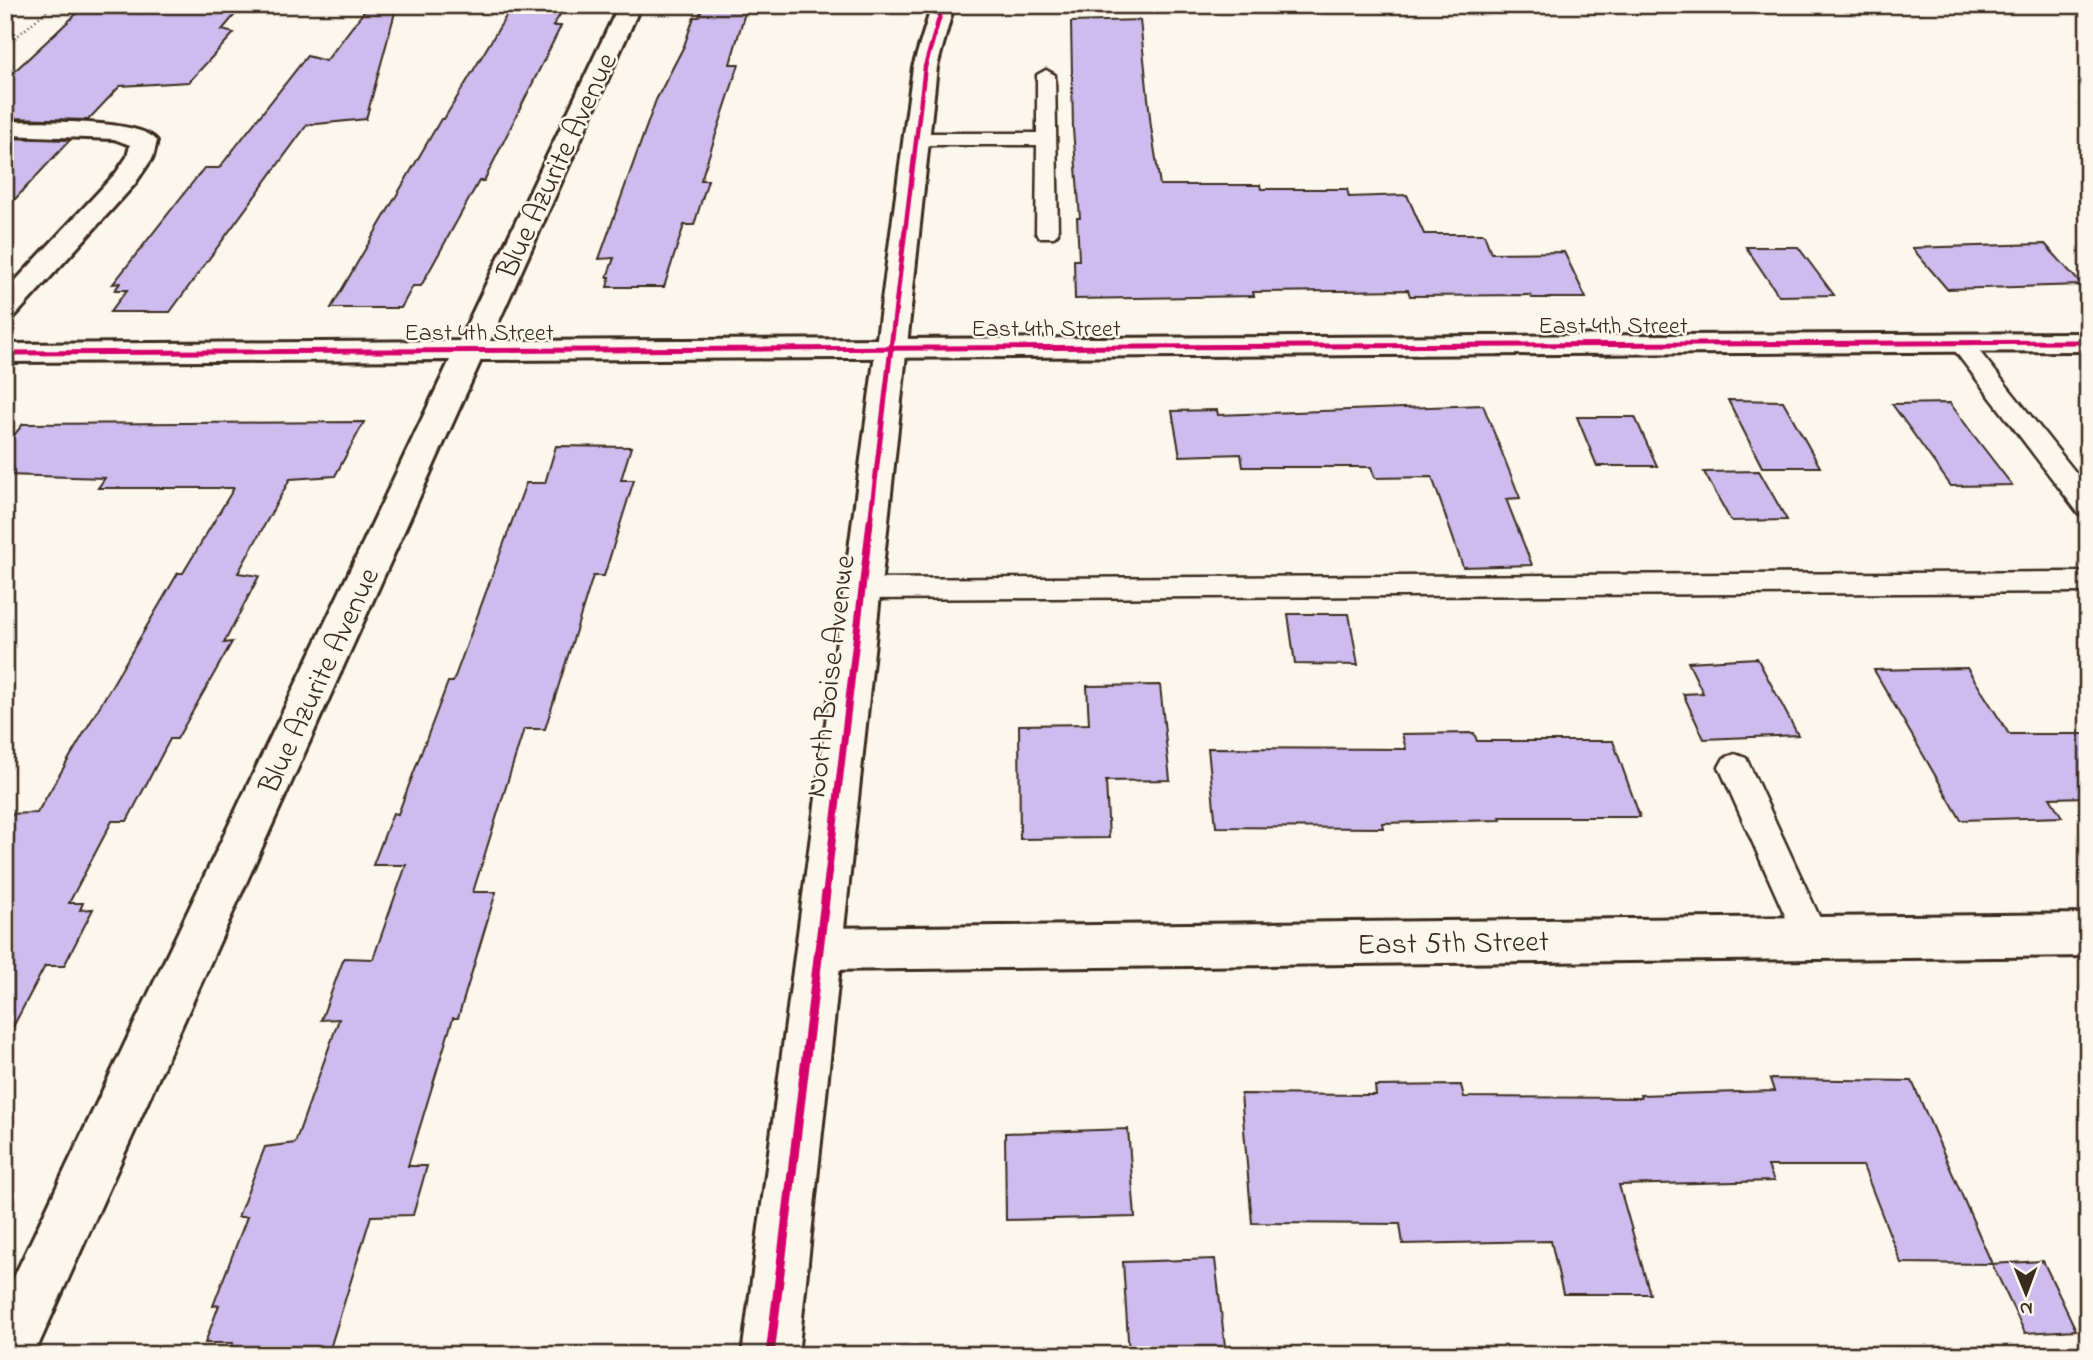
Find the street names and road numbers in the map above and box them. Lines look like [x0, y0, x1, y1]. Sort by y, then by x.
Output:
street label: Blue Azurite Avenue [487, 45, 631, 287]
street label: East 4th Street [1538, 310, 1688, 345]
street label: East 4th Street [971, 313, 1121, 348]
street label: East 4th Street [404, 317, 554, 352]
street label: North Boise Avenue [795, 552, 869, 800]
street label: Blue Azurite Avenue [249, 560, 393, 802]
street label: East 5th Street [1357, 921, 1549, 969]

